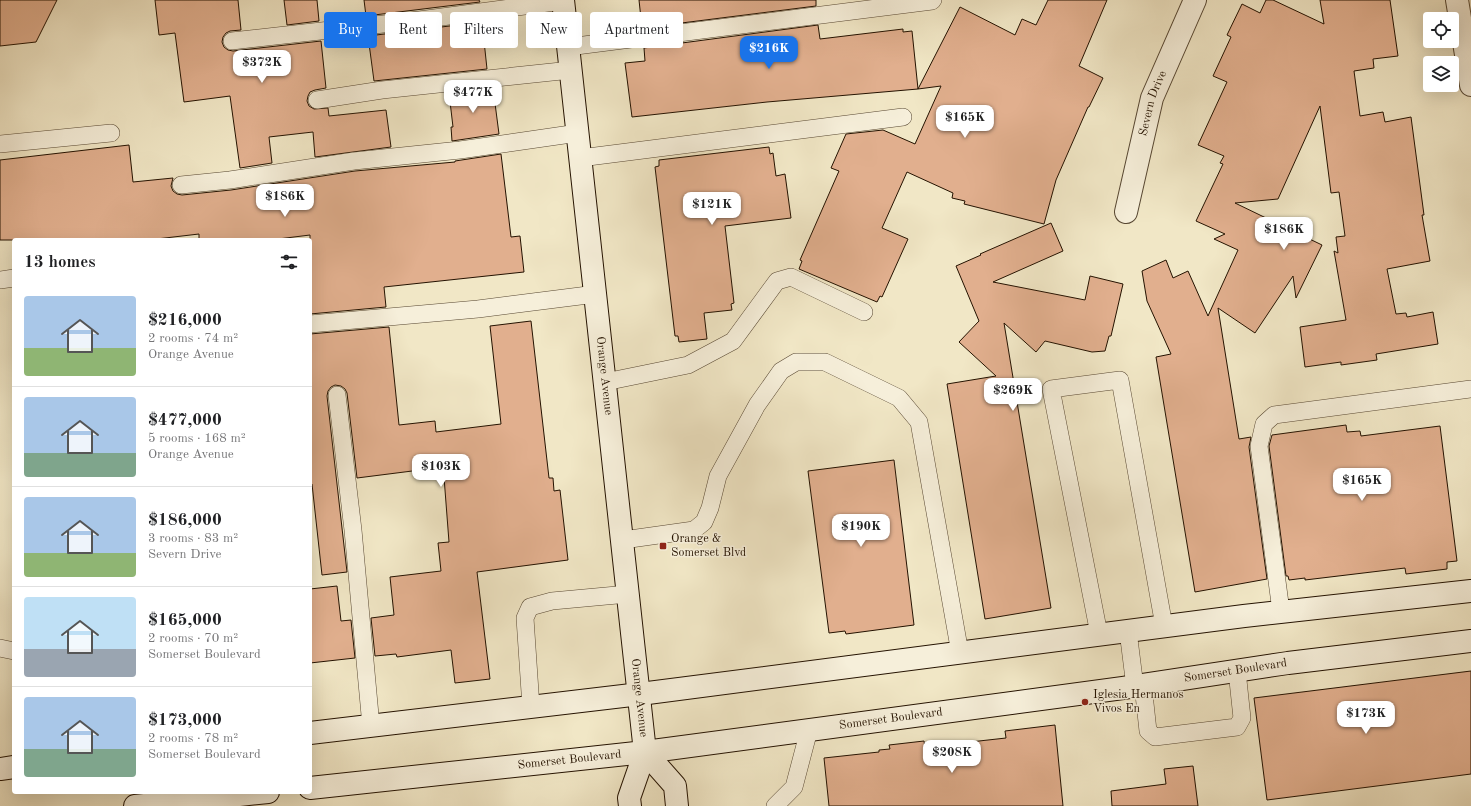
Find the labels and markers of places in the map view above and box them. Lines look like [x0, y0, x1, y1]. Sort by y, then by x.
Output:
pin: $216K [741, 36, 797, 70]
pin: $372K [234, 50, 290, 84]
pin: $477K [445, 80, 501, 114]
pin: $165K [937, 105, 993, 139]
pin: $186K [257, 184, 313, 218]
pin: $121K [684, 192, 740, 226]
pin: $186K [1256, 217, 1312, 251]
pin: $269K [985, 378, 1041, 412]
pin: $103K [413, 454, 469, 488]
pin: $165K [1334, 468, 1390, 502]
pin: $190K [833, 514, 889, 548]
place label: Orange & Somerset Blvd [671, 533, 746, 559]
marker: Orange & Somerset Blvd [658, 541, 668, 551]
place label: Iglesia Hermanos Vivos En [1093, 689, 1184, 715]
marker: Iglesia Hermanos Vivos En [1080, 697, 1090, 707]
pin: $173K [1338, 701, 1394, 735]
pin: $208K [924, 740, 980, 774]

